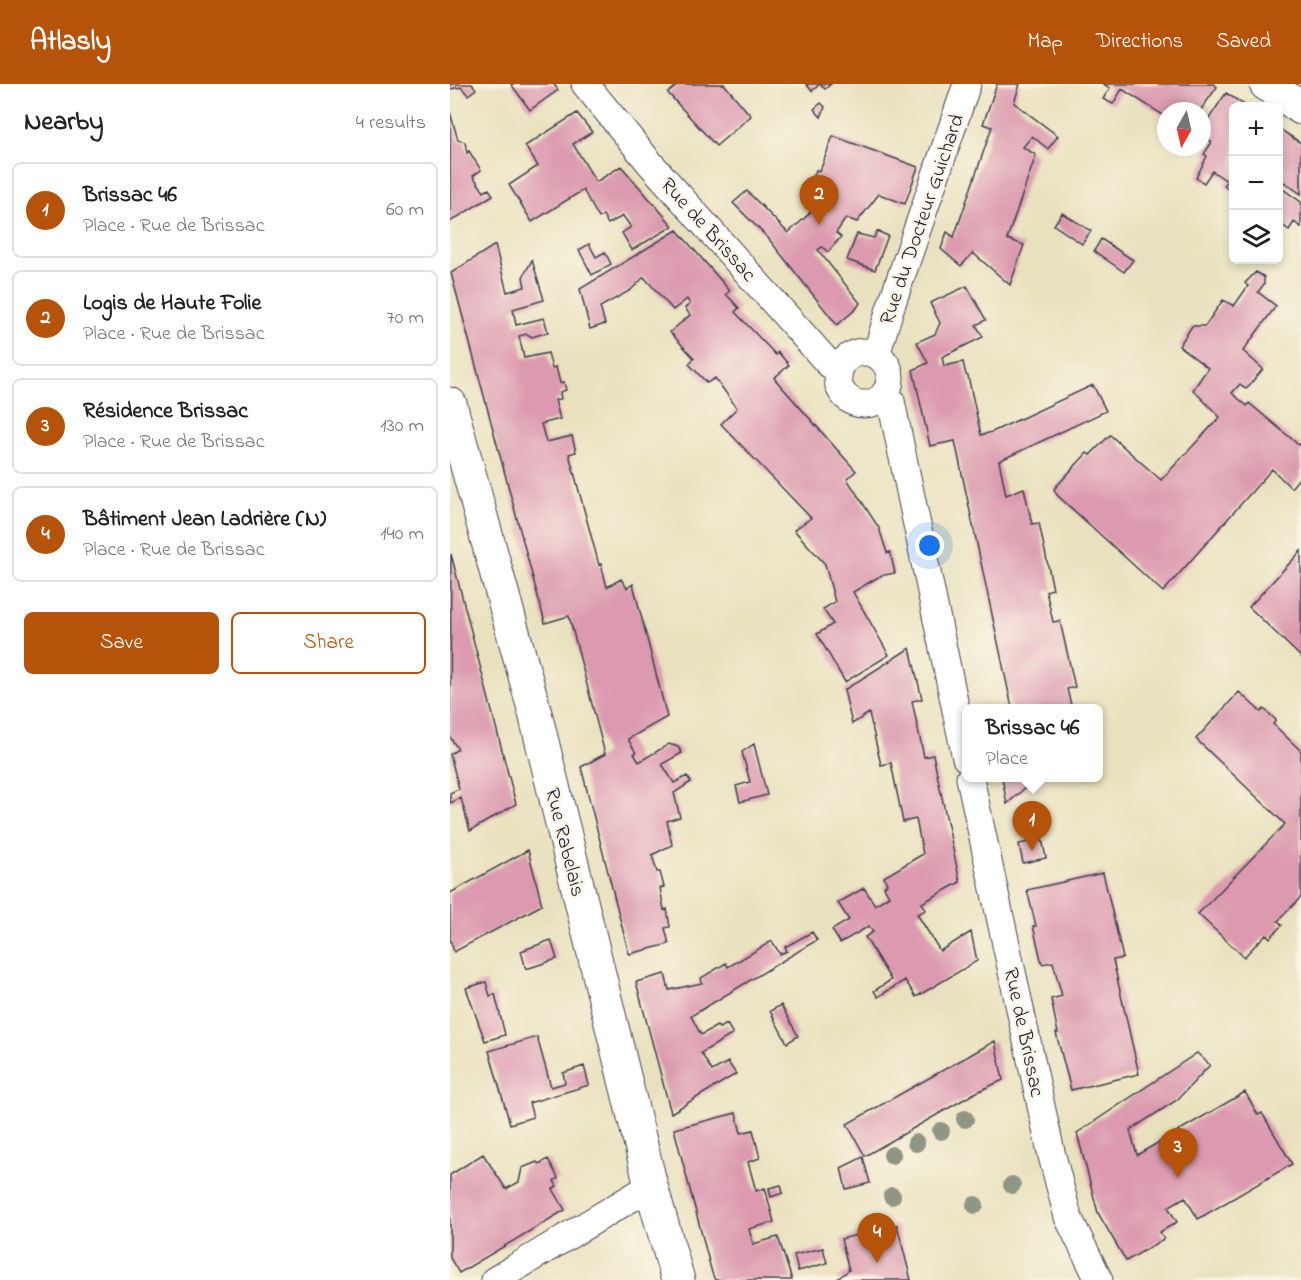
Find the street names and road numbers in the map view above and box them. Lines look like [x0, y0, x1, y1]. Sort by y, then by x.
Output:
street label: Rue du Docteur Guichard [873, 110, 973, 329]
street label: Rue de Brissac [652, 172, 763, 290]
street label: Rue Rabelais [536, 785, 592, 900]
street label: Rue de Brissac [995, 965, 1051, 1100]

